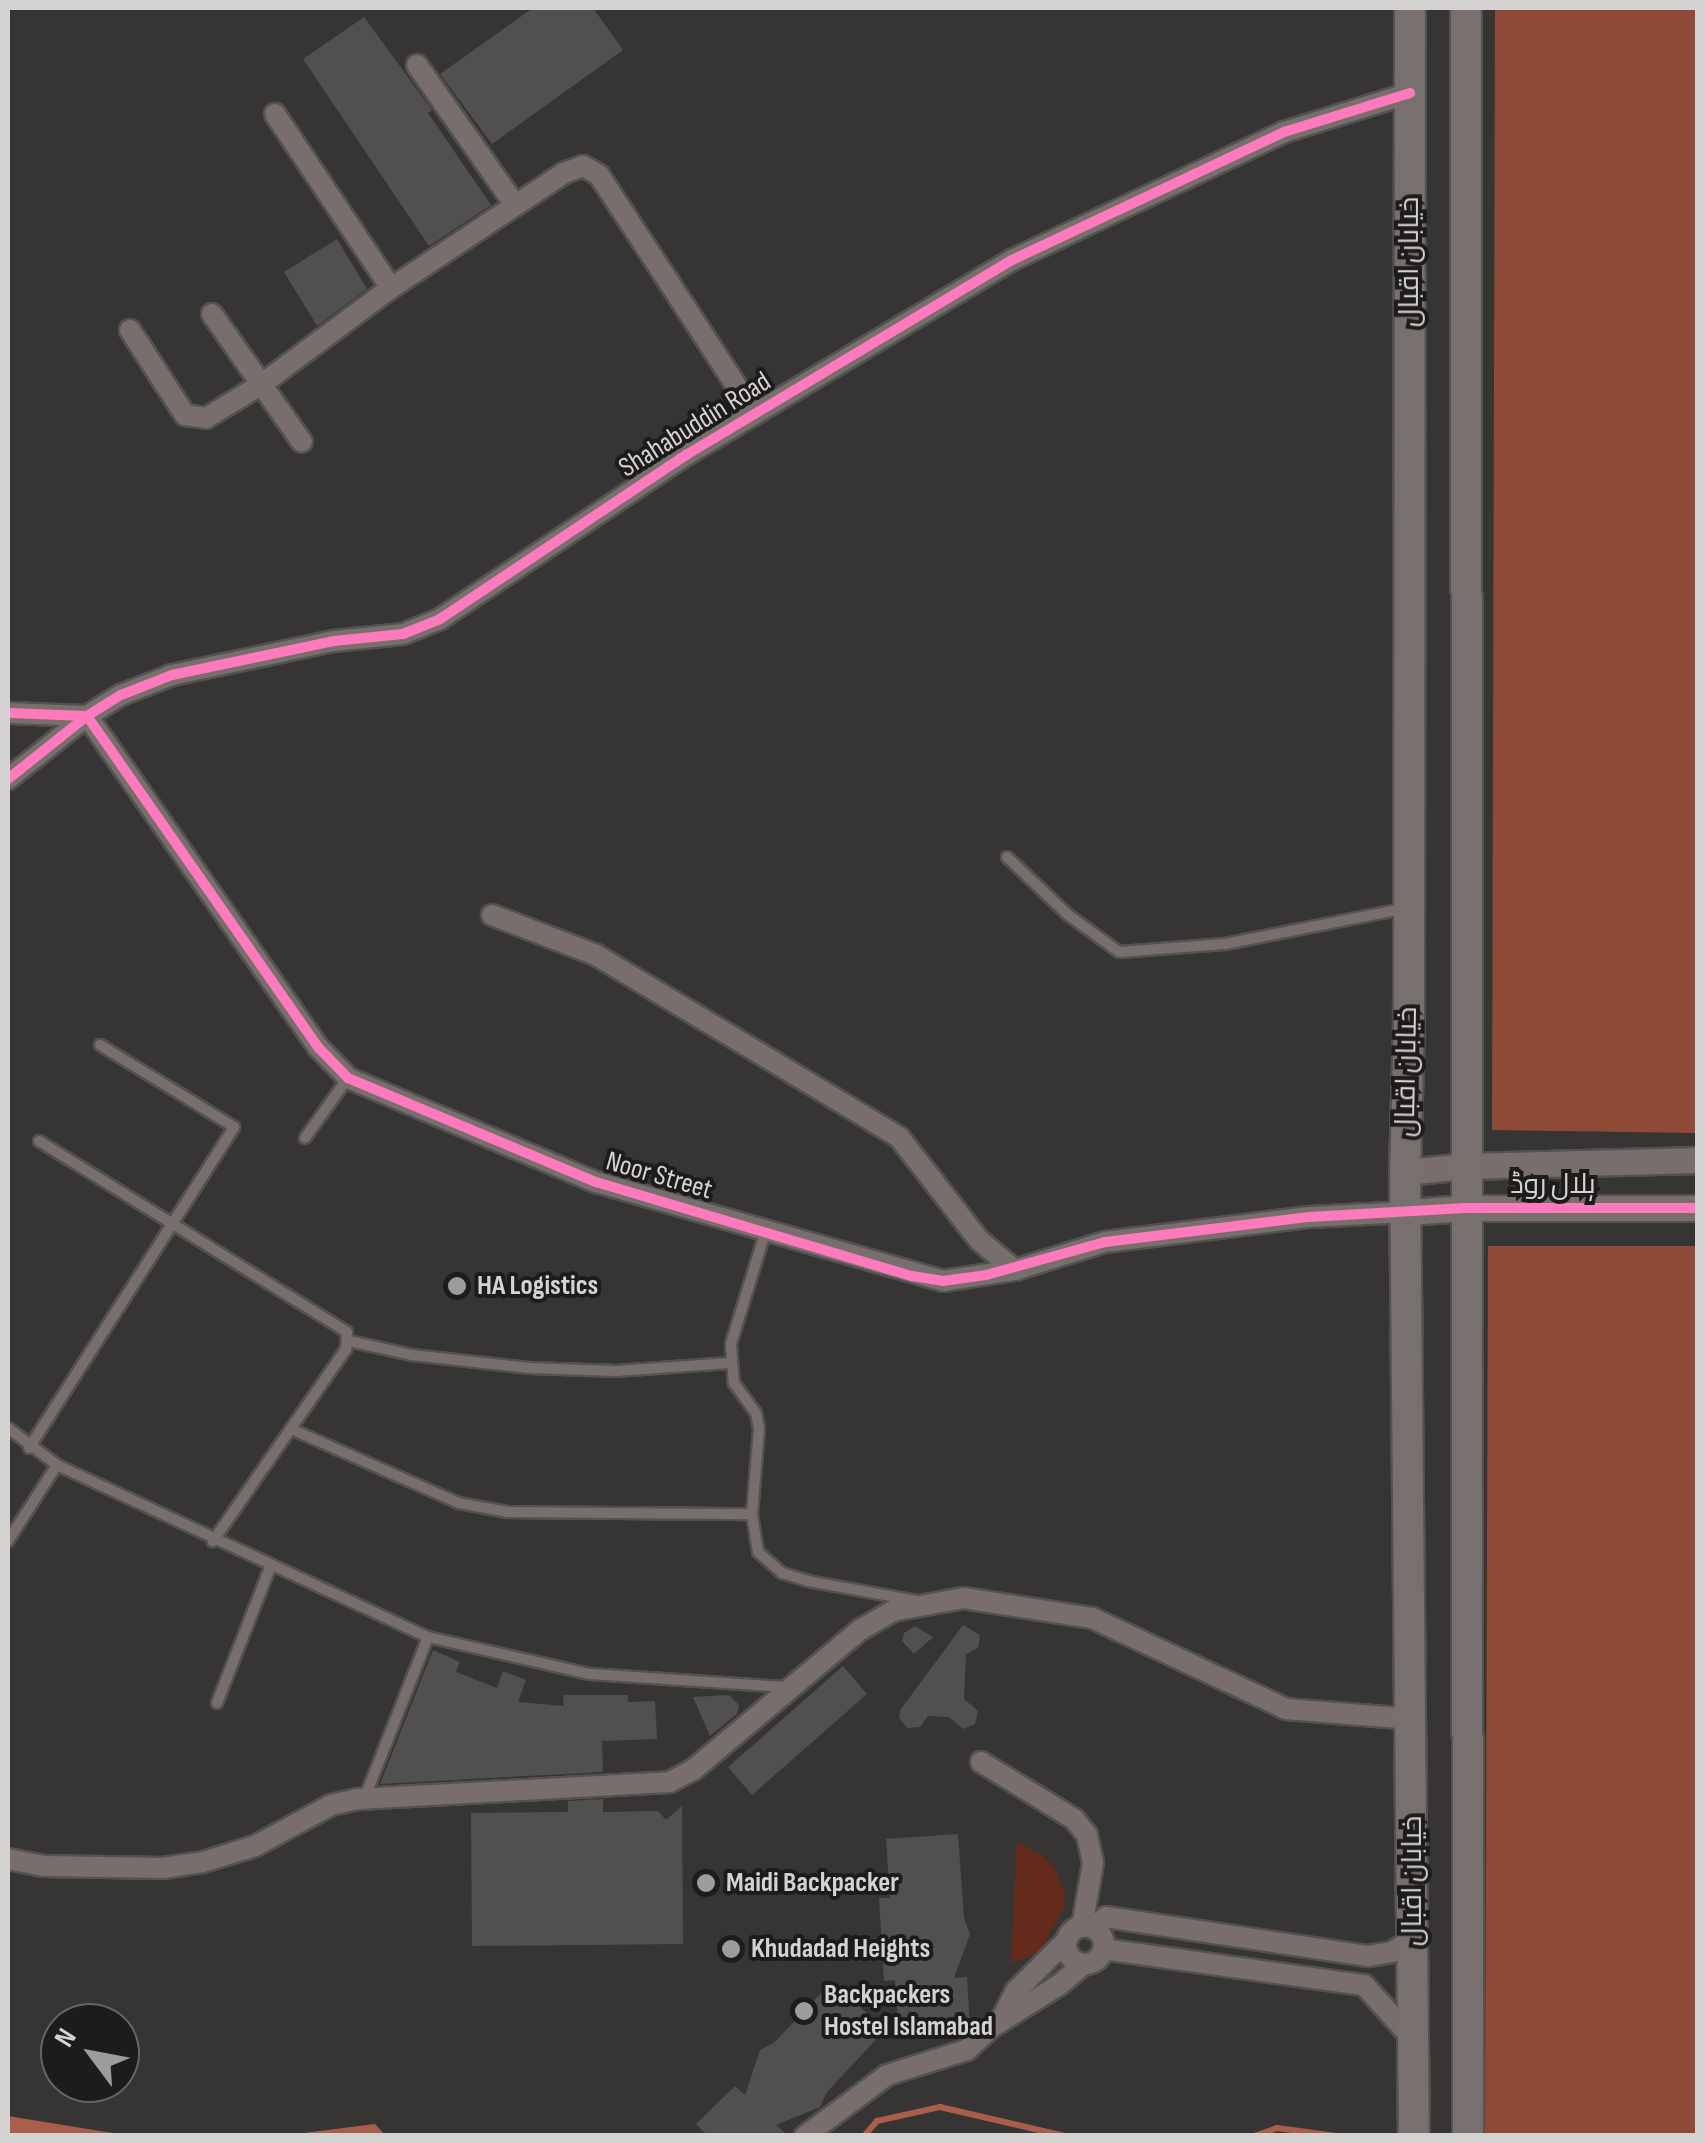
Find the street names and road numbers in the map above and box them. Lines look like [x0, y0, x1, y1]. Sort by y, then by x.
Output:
street label: خیابان اقبال [1393, 197, 1427, 327]
street label: Shahabuddin Road [613, 365, 777, 485]
street label: خیابان اقبال [1389, 1006, 1425, 1138]
street label: Noor Street [602, 1145, 716, 1207]
street label: ہلال روڈ [1510, 1168, 1596, 1202]
street label: خیابان اقبال [1396, 1816, 1430, 1946]

